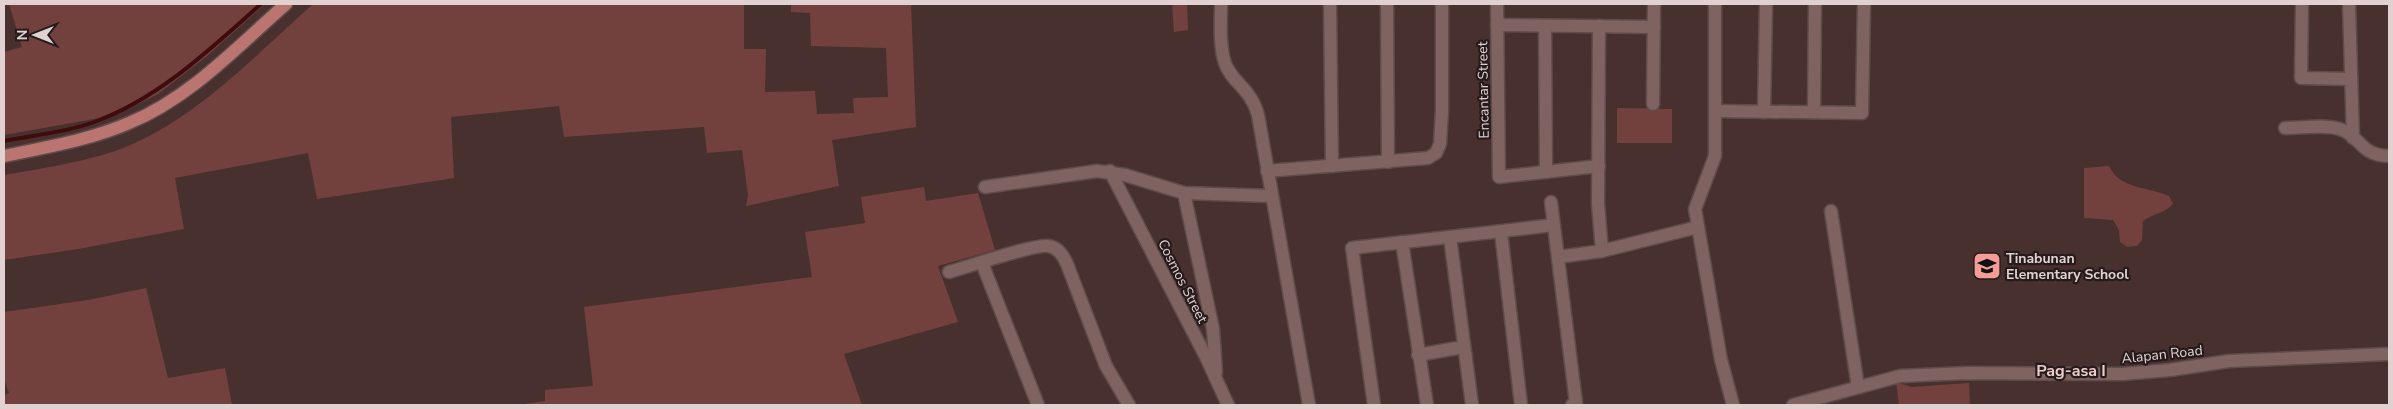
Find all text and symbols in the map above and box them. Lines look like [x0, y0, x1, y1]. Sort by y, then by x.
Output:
north arrow [10, 10, 60, 60]
text: N [13, 30, 32, 40]
street label: Encantar Street [1473, 41, 1494, 139]
street label: Cosmos Street [1153, 236, 1212, 327]
place label: Tinabunan Elementary School [2006, 249, 2129, 284]
school or university icon: Tinabunan Elementary School [1972, 251, 2002, 281]
street label: Alapan Road [2121, 341, 2204, 368]
district label: Pag-asa I [2036, 360, 2106, 382]

